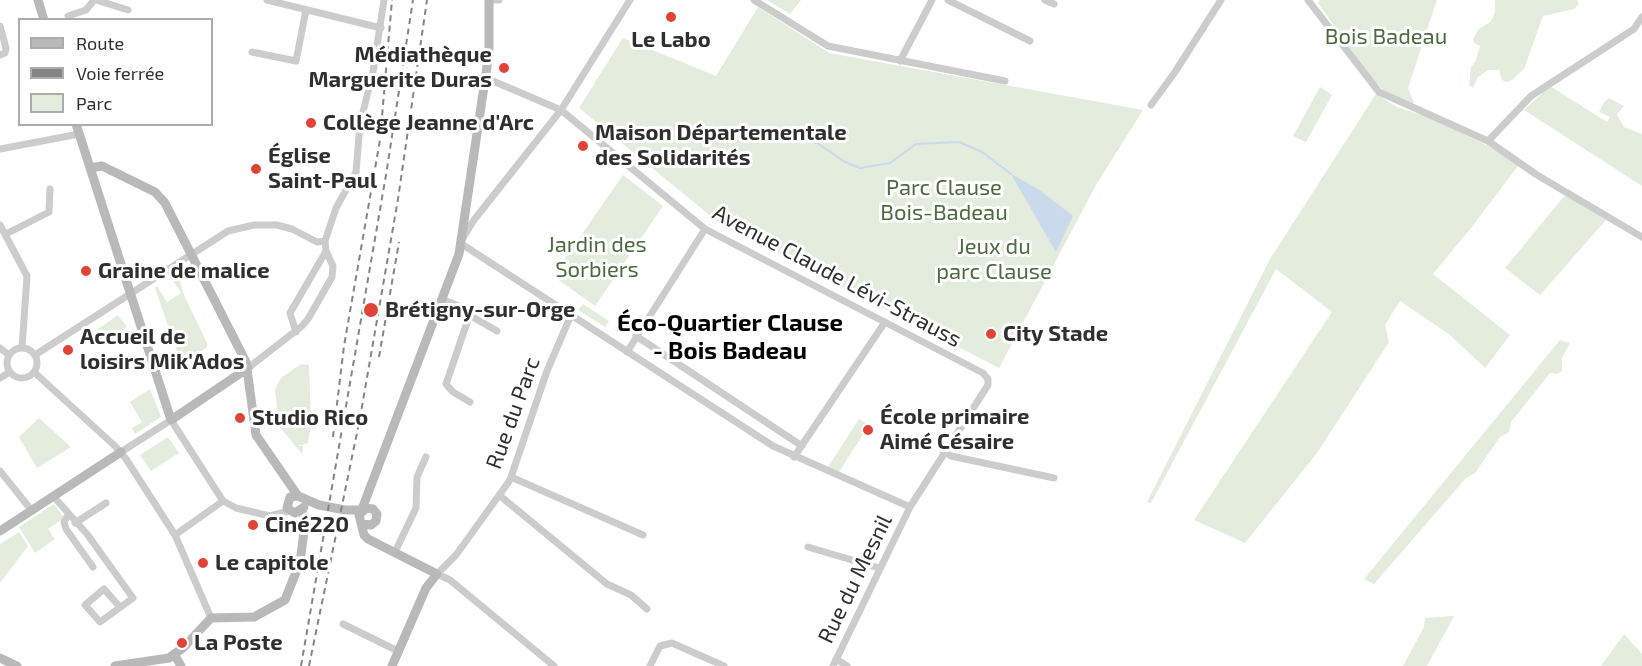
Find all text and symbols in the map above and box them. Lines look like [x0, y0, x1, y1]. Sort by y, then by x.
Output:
marker: Le Labo [664, 10, 678, 24]
legend [18, 18, 213, 126]
park label: Bois Badeau [1325, 24, 1447, 50]
place label: Le Labo [631, 27, 711, 53]
text: Route [76, 32, 124, 54]
place label: Médiathèque Marguerite Duras [308, 42, 492, 94]
marker: Médiathèque Marguerite Duras [497, 61, 511, 75]
text: Voie ferrée [76, 62, 164, 84]
text: Parc [76, 92, 112, 114]
place label: Collège Jeanne d'Arc [323, 110, 534, 136]
marker: Collège Jeanne d'Arc [304, 116, 318, 130]
place label: Maison Départementale des Solidarités [595, 120, 847, 172]
marker: Maison Départementale des Solidarités [576, 139, 590, 153]
place label: Église Saint-Paul [268, 143, 377, 194]
marker: Église Saint-Paul [249, 162, 263, 176]
park label: Parc Clause Bois-Badeau [880, 175, 1008, 226]
street label: Avenue Claude Lévi-Strauss [708, 199, 966, 353]
park label: Jardin des Sorbiers [547, 232, 647, 284]
park label: Jeux du parc Clause [936, 234, 1052, 286]
place label: Graine de malice [98, 258, 270, 284]
marker: Graine de malice [79, 264, 93, 278]
place label: Brétigny-sur-Orge [385, 297, 576, 323]
marker: Brétigny-sur-Orge [362, 301, 380, 319]
district label: Éco-Quartier Clause - Bois Badeau [617, 309, 843, 365]
place label: City Stade [1003, 321, 1108, 347]
place label: Accueil de loisirs Mik'Ados [80, 324, 244, 376]
marker: City Stade [984, 327, 998, 341]
marker: Accueil de loisirs Mik'Ados [61, 343, 75, 357]
street label: Rue du Parc [481, 353, 545, 473]
place label: École primaire Aimé Césaire [880, 404, 1029, 456]
place label: Studio Rico [252, 405, 368, 431]
marker: Studio Rico [233, 411, 247, 425]
marker: École primaire Aimé Césaire [861, 423, 875, 437]
street label: Rue du Mesnil [812, 510, 898, 648]
place label: Ciné220 [265, 512, 349, 538]
marker: Ciné220 [246, 518, 260, 532]
place label: Le capitole [215, 550, 329, 576]
marker: Le capitole [196, 556, 210, 570]
place label: La Poste [194, 630, 283, 656]
marker: La Poste [175, 636, 189, 650]

